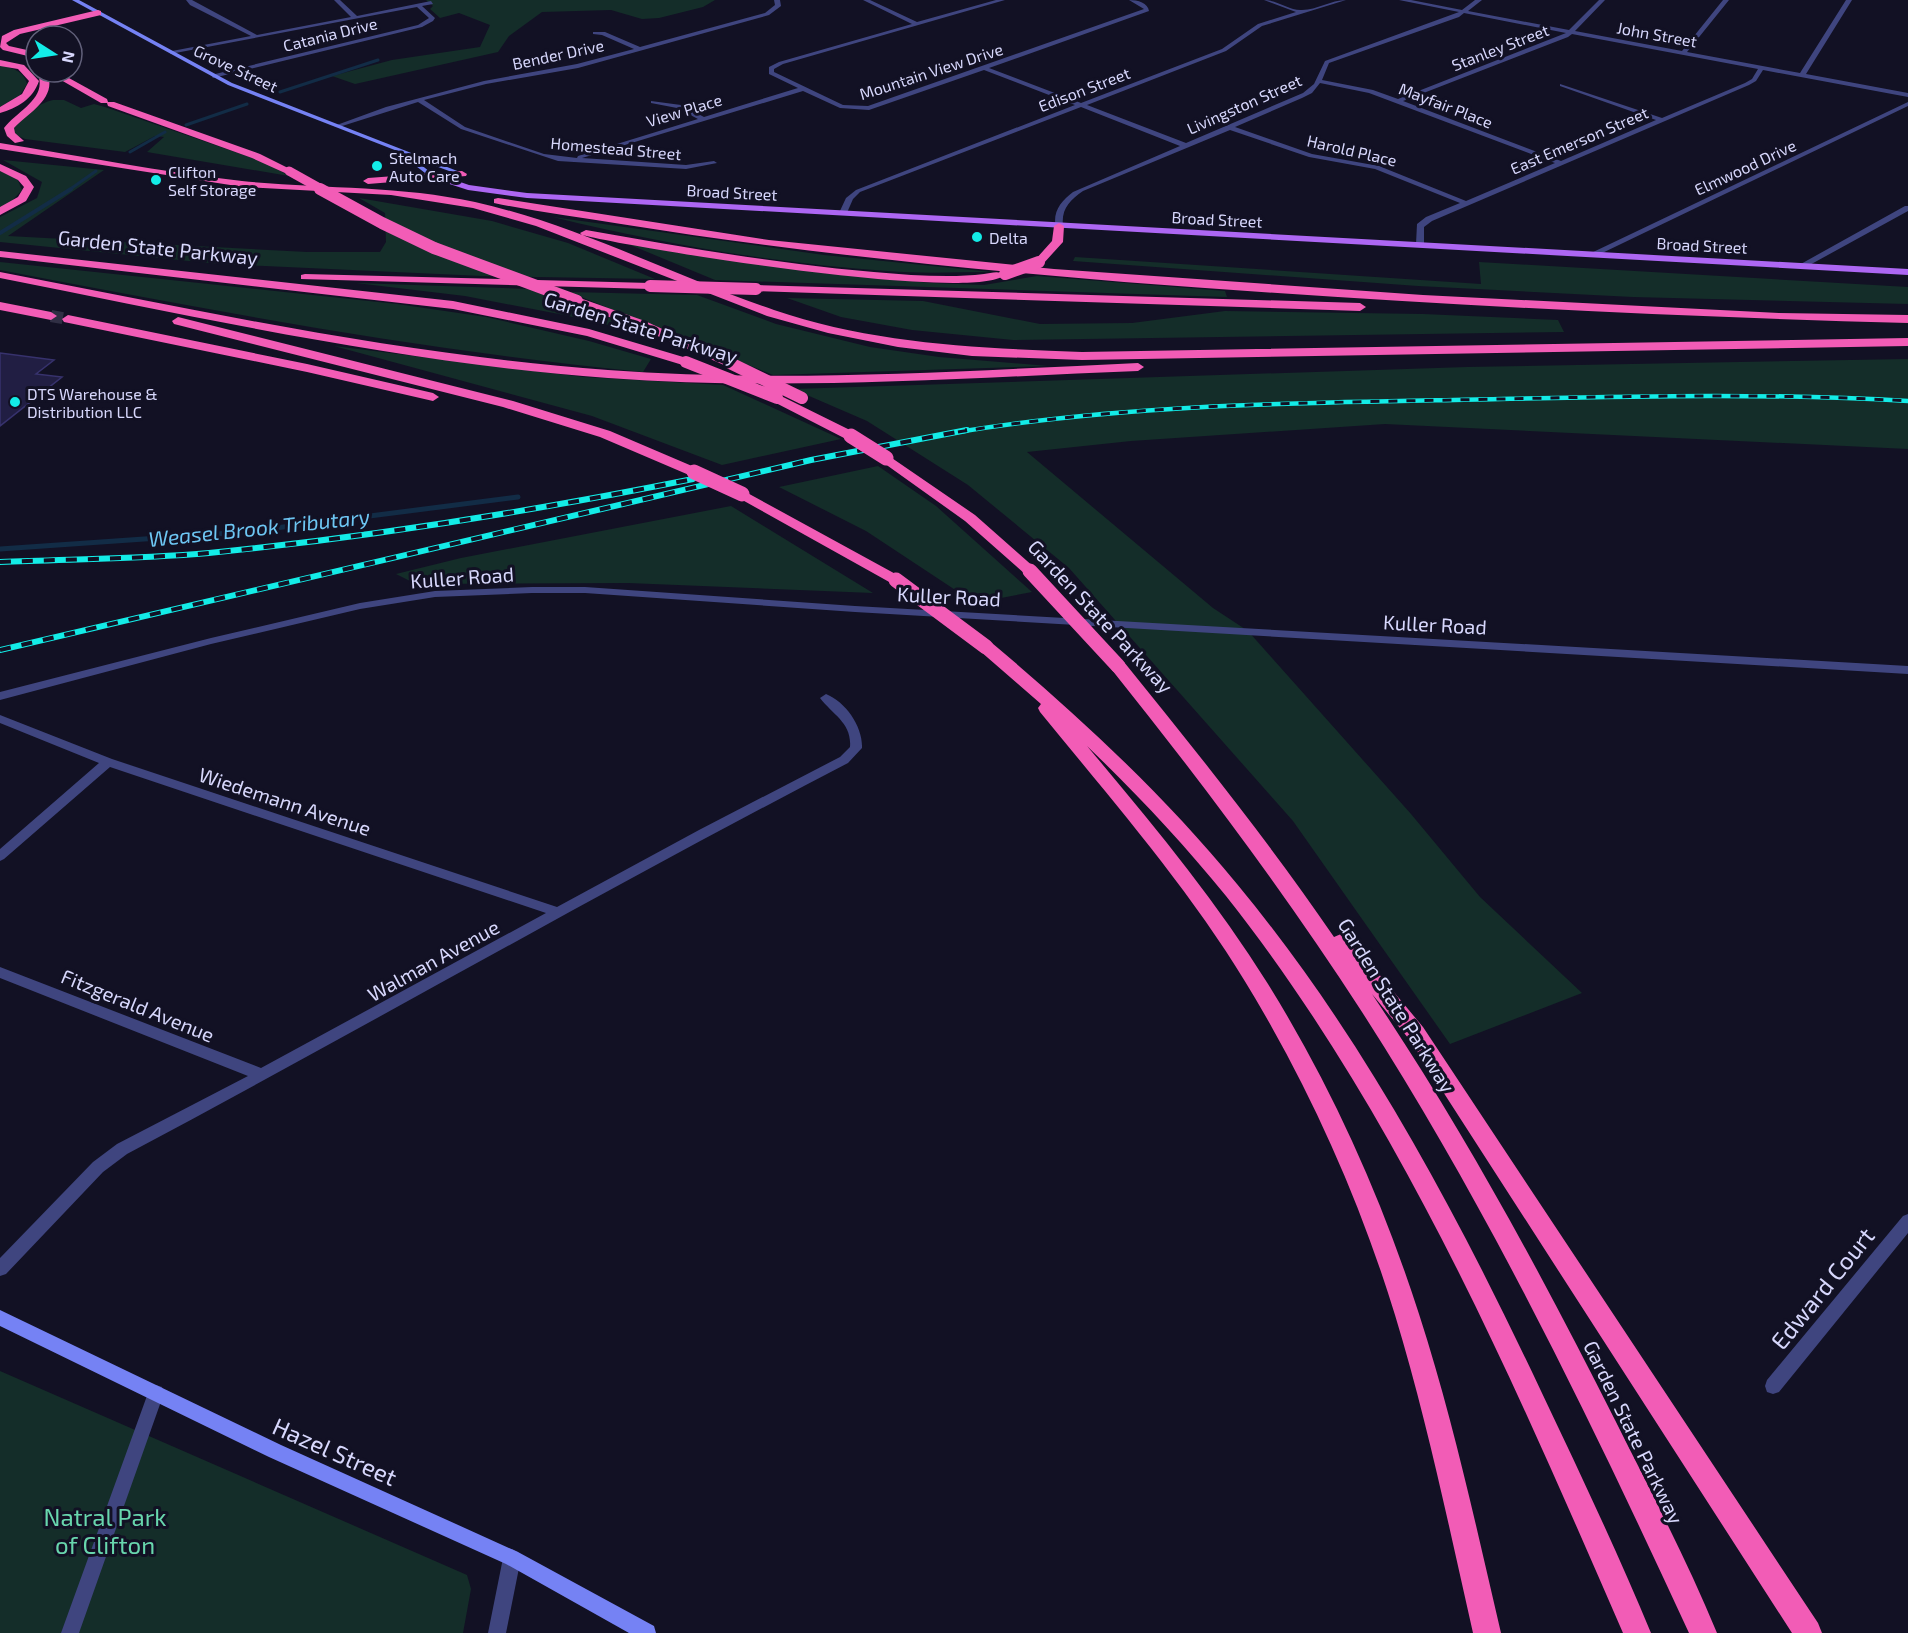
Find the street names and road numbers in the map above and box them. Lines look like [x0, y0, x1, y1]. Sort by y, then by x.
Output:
street label: Catania Drive [281, 13, 379, 55]
street label: John Street [1615, 18, 1699, 50]
street label: Stanley Street [1449, 20, 1551, 74]
street label: Bender Drive [510, 35, 606, 73]
street label: Mountain View Drive [857, 39, 1005, 103]
street label: Grove Street [191, 40, 281, 96]
street label: Edison Street [1035, 63, 1133, 115]
street label: Livingston Street [1184, 70, 1304, 138]
street label: Mayfair Place [1396, 78, 1496, 132]
street label: View Place [644, 90, 724, 130]
street label: East Emerson Street [1507, 102, 1651, 178]
street label: Harold Place [1305, 130, 1399, 170]
street label: Homestead Street [550, 133, 682, 163]
street label: Elmwood Drive [1691, 135, 1799, 199]
street label: Broad Street [686, 180, 778, 204]
street label: Broad Street [1171, 207, 1263, 231]
street label: Garden State Parkway [57, 225, 260, 269]
street label: Broad Street [1656, 233, 1748, 257]
street label: Garden State Parkway [541, 286, 741, 368]
street label: Garden State Parkway [1024, 534, 1179, 698]
street label: Kuller Road [409, 561, 515, 593]
street label: Kuller Road [896, 581, 1002, 611]
street label: Kuller Road [1382, 609, 1488, 639]
street label: Wiedemann Avenue [196, 762, 374, 840]
street label: Garden State Parkway [1334, 913, 1461, 1097]
street label: Walman Avenue [363, 914, 503, 1006]
street label: Fitzgerald Avenue [58, 963, 218, 1047]
street label: Edward Court [1764, 1221, 1880, 1355]
street label: Garden State Parkway [1579, 1336, 1689, 1528]
street label: Hazel Street [268, 1411, 402, 1491]

